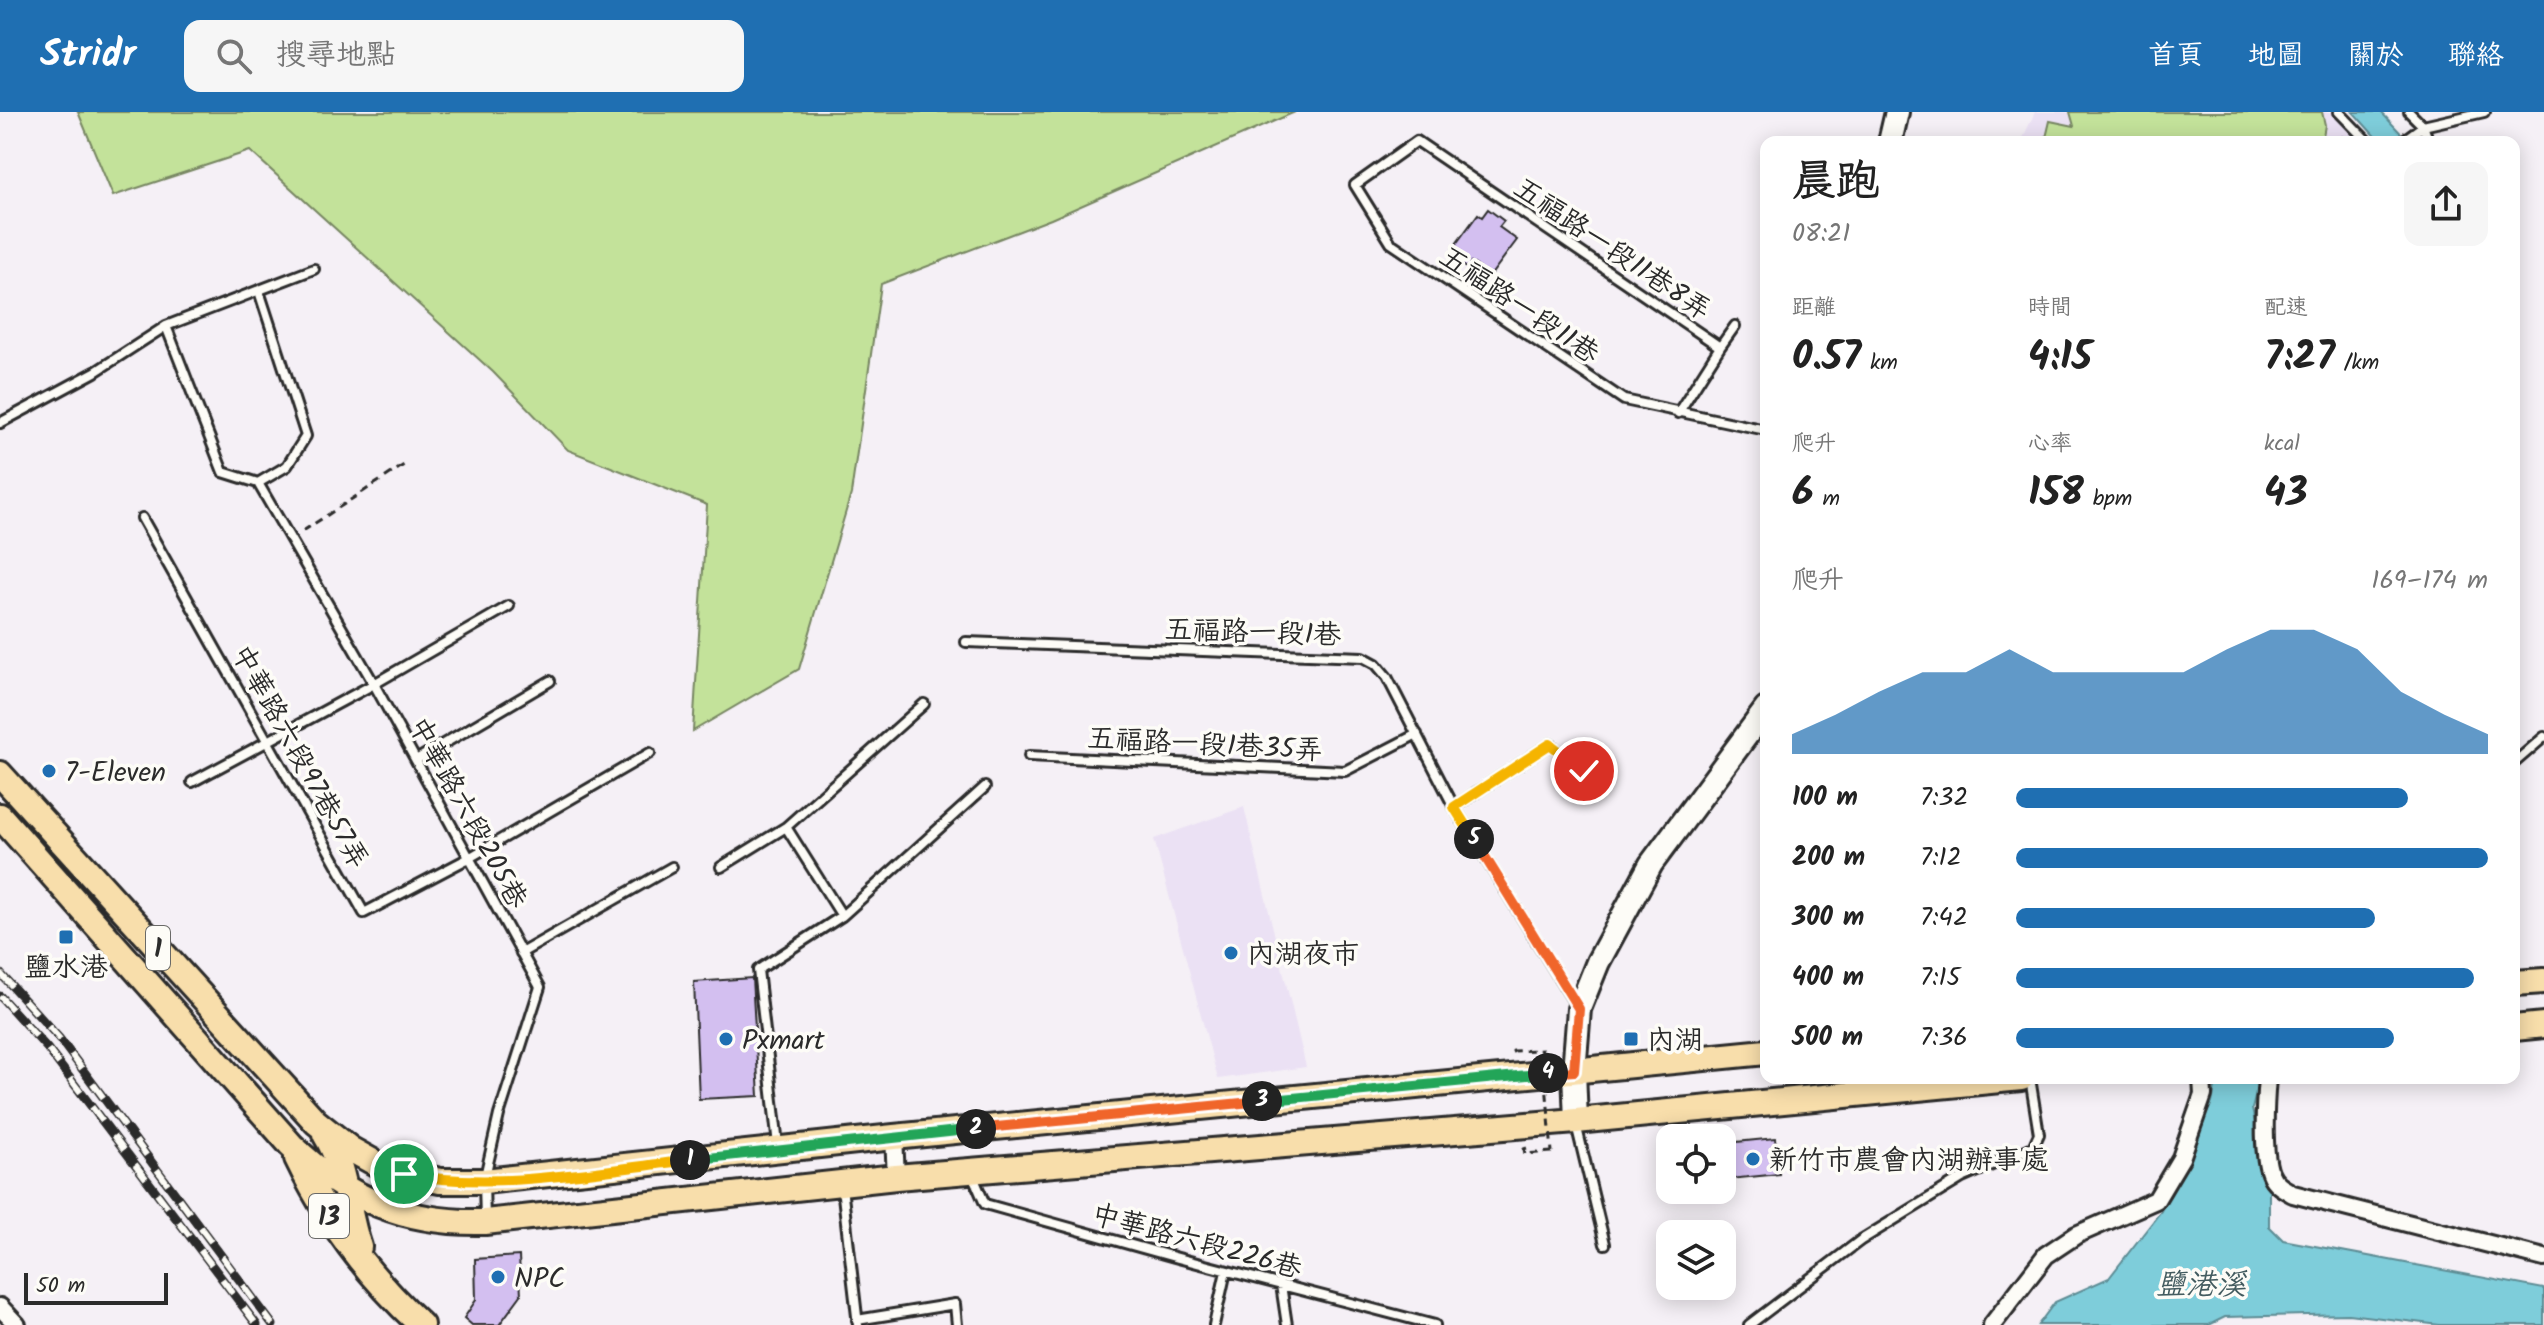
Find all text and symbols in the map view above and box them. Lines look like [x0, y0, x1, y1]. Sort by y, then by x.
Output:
search box [184, 20, 744, 92]
text: Stridr [40, 26, 136, 86]
text: 搜尋地點 [276, 32, 396, 80]
icon: search [212, 34, 256, 78]
text: 首頁 [2148, 34, 2204, 79]
text: 地圖 [2248, 34, 2304, 79]
text: 關於 [2348, 34, 2404, 79]
text: 聯絡 [2448, 34, 2504, 79]
text: 晨跑 [1792, 148, 1880, 218]
button: share [2404, 162, 2488, 246]
street label: 五福路一段11巷8弄 [1508, 170, 1718, 326]
text: 08:21 [1792, 213, 1850, 255]
street label: 五福路一段11巷 [1434, 238, 1606, 370]
text: 距離 [1792, 291, 1836, 326]
text: 時間 [2028, 291, 2072, 326]
text: 配速 [2264, 291, 2308, 326]
text: 0.57 [1792, 326, 1861, 390]
text: 4:15 [2028, 326, 2092, 390]
text: 7:27 [2264, 326, 2335, 390]
text: km [1861, 346, 1898, 381]
text: /km [2335, 346, 2379, 381]
text: 爬升 [1792, 427, 1836, 462]
text: 心率 [2028, 427, 2072, 462]
text: kcal [2264, 427, 2300, 462]
text: 6 [1792, 462, 1814, 526]
text: 158 [2028, 462, 2084, 526]
text: 43 [2264, 462, 2308, 526]
text: m [1814, 482, 1840, 517]
text: bpm [2084, 482, 2132, 517]
text: 爬升 [1792, 560, 1844, 602]
text: 169–174 m [2371, 560, 2488, 602]
street label: 五福路一段1巷 [1164, 608, 1343, 659]
street label: 中華路六段97巷57弄 [218, 637, 379, 878]
street label: 中華路六段205巷 [395, 709, 539, 918]
street label: 五福路一段1巷35弄 [1086, 717, 1324, 774]
pin [1550, 737, 1618, 805]
icon: check [1562, 749, 1606, 793]
place label: 7-Eleven [65, 751, 166, 796]
marker: 7-Eleven [40, 762, 58, 780]
text: 100 m [1792, 777, 1858, 819]
text: 7:32 [1920, 777, 1968, 819]
pin: 5 [1454, 819, 1494, 859]
text: 5 [1468, 821, 1480, 856]
text: 200 m [1792, 837, 1865, 879]
text: 7:12 [1920, 837, 1962, 879]
text: 300 m [1792, 897, 1864, 939]
text: 7:42 [1920, 897, 1968, 939]
road number: 1 [146, 926, 170, 970]
marker: 鹽水港 [57, 928, 75, 946]
place label: 內湖夜市 [1247, 933, 1359, 978]
marker: 內湖夜市 [1222, 944, 1240, 962]
place label: 鹽水港 [24, 946, 108, 991]
text: 400 m [1792, 957, 1864, 999]
text: 7:15 [1920, 957, 1961, 999]
text: 500 m [1792, 1017, 1863, 1059]
text: 7:36 [1920, 1017, 1968, 1059]
place label: Pxmart [742, 1019, 826, 1064]
place label: 內湖 [1647, 1019, 1703, 1064]
marker: Pxmart [717, 1030, 735, 1048]
marker: 內湖 [1622, 1030, 1640, 1048]
pin: 4 [1528, 1053, 1568, 1093]
text: 4 [1542, 1055, 1554, 1090]
pin: 3 [1242, 1081, 1282, 1121]
text: 3 [1256, 1083, 1268, 1118]
pin: 2 [956, 1109, 996, 1149]
text: 2 [970, 1111, 982, 1146]
map controls [1656, 1124, 1736, 1300]
button: locate [1656, 1124, 1736, 1204]
place label: 新竹市農會內湖辦事處 [1769, 1139, 2049, 1184]
pin [370, 1140, 438, 1208]
pin: 1 [670, 1140, 710, 1180]
text: 1 [687, 1142, 693, 1177]
marker: 新竹市農會內湖辦事處 [1744, 1150, 1762, 1168]
icon: arrive [382, 1152, 426, 1196]
street label: 中華路六段226巷 [1086, 1193, 1308, 1292]
road number: 13 [309, 1194, 349, 1238]
button: layers [1656, 1220, 1736, 1300]
place label: NPC [514, 1257, 565, 1302]
water label: 鹽港溪 [2156, 1262, 2248, 1310]
marker: NPC [489, 1268, 507, 1286]
scale bar [24, 1269, 168, 1305]
text: 50 m [36, 1269, 85, 1304]

